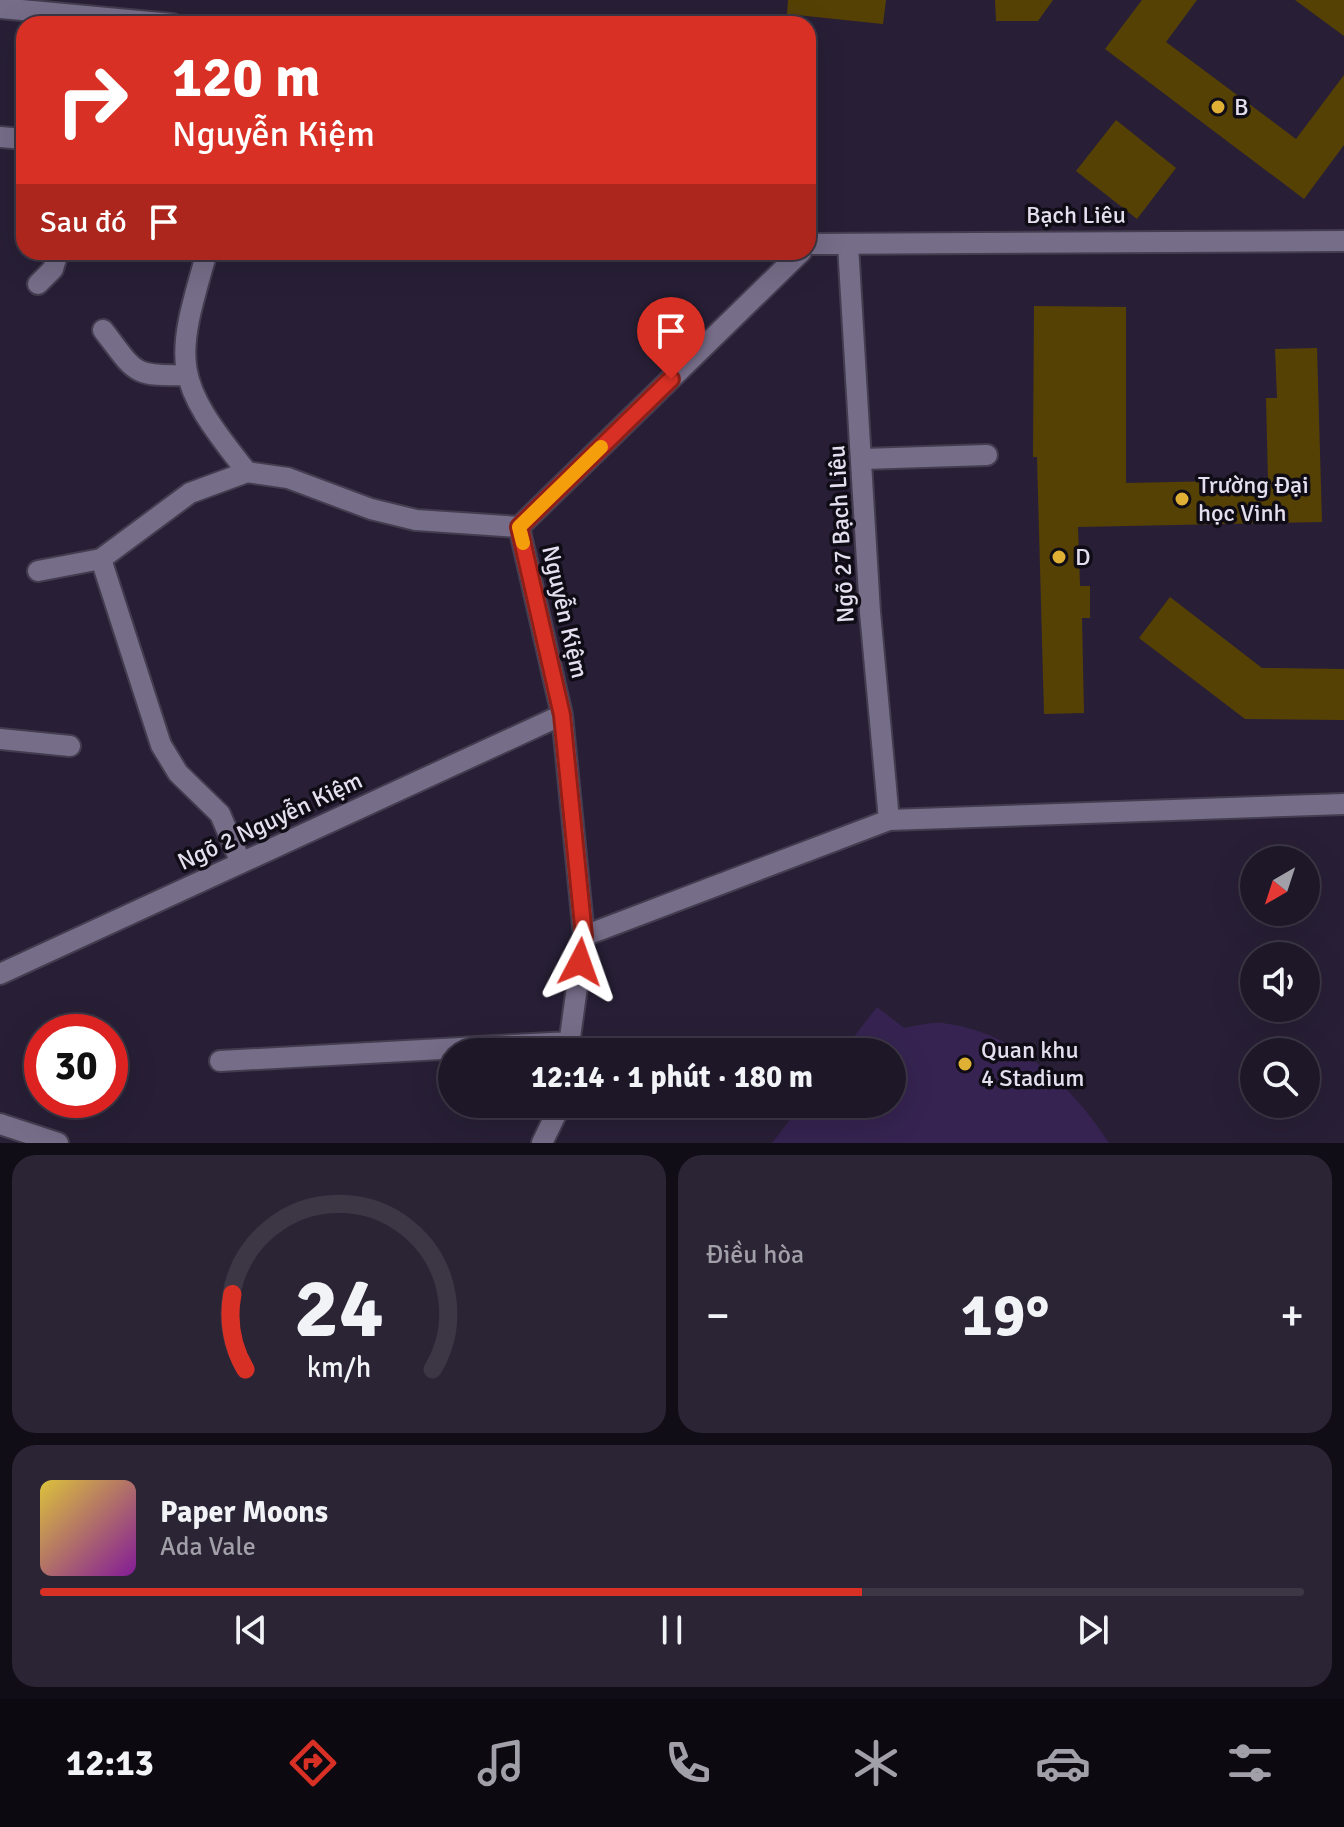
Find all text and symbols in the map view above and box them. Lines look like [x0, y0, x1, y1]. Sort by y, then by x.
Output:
text: 120 m [172, 43, 320, 112]
icon: right [40, 48, 144, 152]
place label: B [1234, 92, 1249, 122]
marker: B [1209, 98, 1227, 116]
text: Nguyễn Kiệm [172, 112, 375, 157]
icon: arrive [142, 200, 186, 244]
street label: Bạch Liêu [1026, 200, 1126, 230]
text: Sau đó [40, 204, 126, 241]
pin [637, 297, 705, 379]
icon: arrive [649, 309, 693, 353]
street label: Ngõ 27 Bạch Liêu [821, 444, 861, 624]
place label: Trường Đại học Vinh [1198, 470, 1309, 528]
marker: Trường Đại học Vinh [1173, 490, 1191, 508]
place label: D [1075, 542, 1091, 572]
street label: Nguyễn Kiệm [535, 543, 595, 681]
marker: D [1050, 548, 1068, 566]
street label: Ngõ 2 Nguyễn Kiệm [173, 765, 367, 877]
north arrow [1240, 846, 1320, 926]
map controls [1240, 846, 1320, 1118]
position arrow [538, 920, 622, 1004]
button: sound [1240, 942, 1320, 1022]
speed limit sign: 30 [24, 1014, 128, 1118]
place label: Quan khu 4 Stadium [981, 1035, 1084, 1093]
button: search [1240, 1038, 1320, 1118]
marker: Quan khu 4 Stadium [956, 1055, 974, 1073]
text: 12:14 · 1 phút · 180 m [531, 1059, 813, 1096]
text: Điều hòa [706, 1239, 804, 1271]
text: 24 [294, 1258, 384, 1360]
text: 19° [961, 1279, 1049, 1353]
text: − [706, 1289, 730, 1343]
text: + [1280, 1289, 1304, 1343]
text: km/h [307, 1350, 371, 1385]
text: Paper Moons [160, 1494, 328, 1531]
text: Ada Vale [160, 1531, 256, 1563]
icon: previous [229, 1608, 273, 1652]
icon: pause [650, 1608, 694, 1652]
icon: next [1071, 1608, 1115, 1652]
icon: directions [285, 1735, 341, 1791]
icon: music [473, 1735, 529, 1791]
icon: phone [660, 1735, 716, 1791]
icon: climate [848, 1735, 904, 1791]
icon: car [1035, 1735, 1091, 1791]
icon: filters [1222, 1735, 1278, 1791]
text: 12:13 [66, 1741, 154, 1786]

